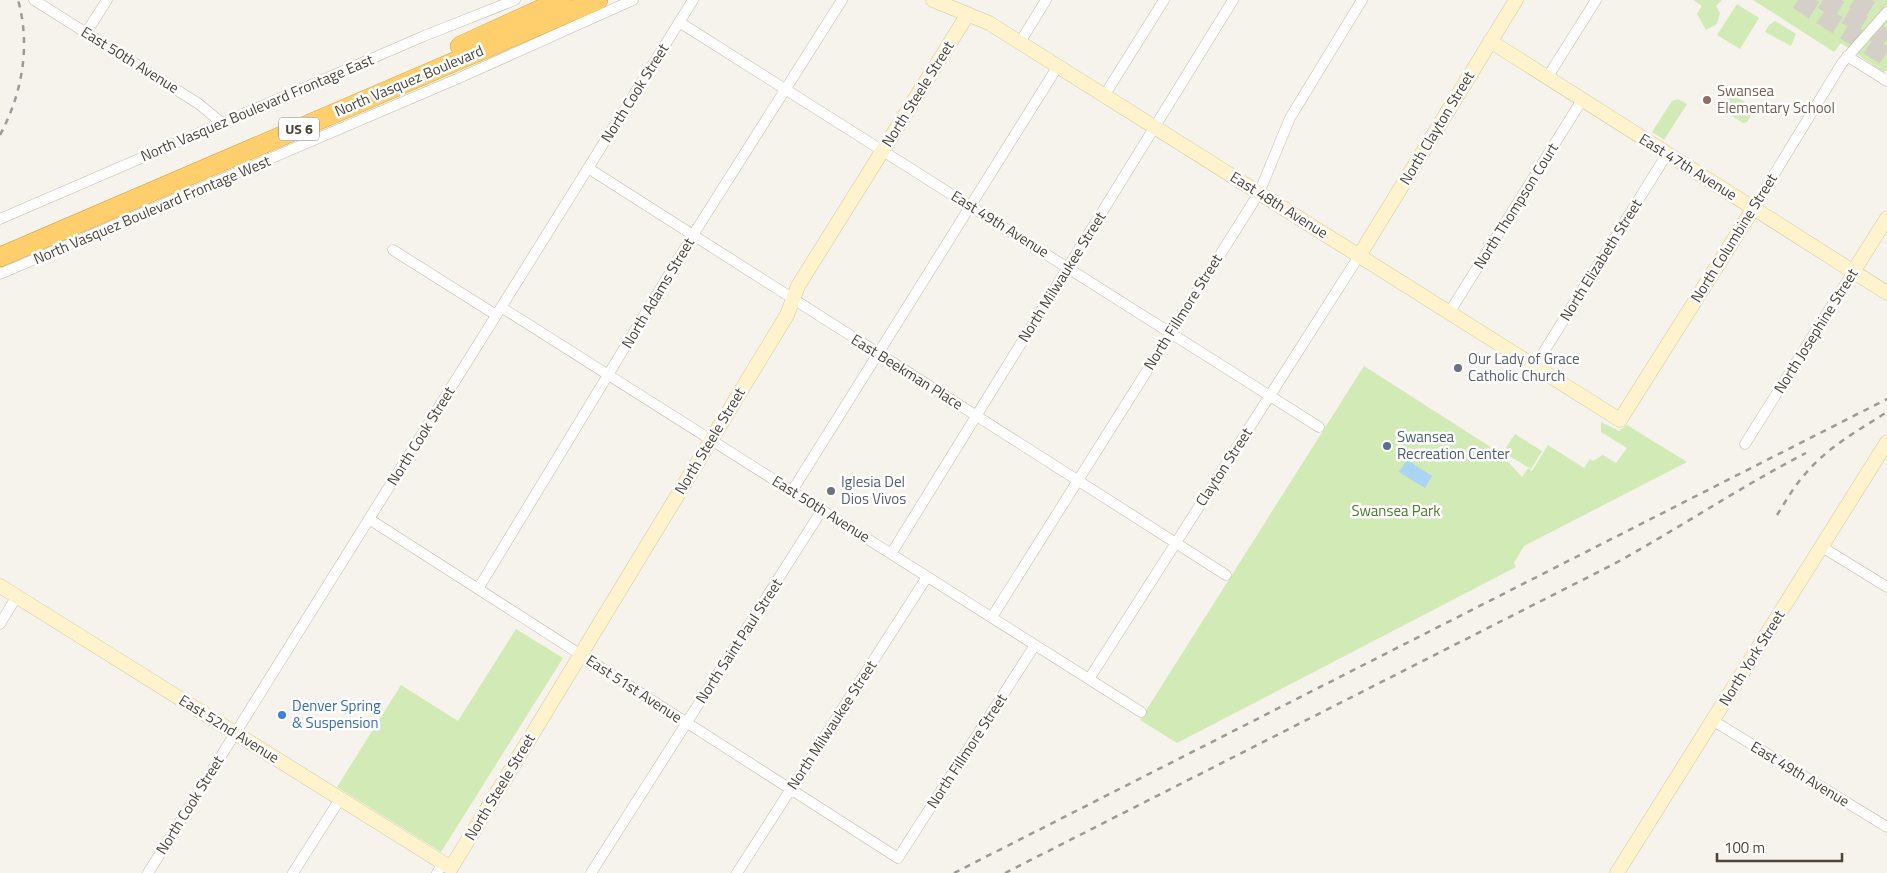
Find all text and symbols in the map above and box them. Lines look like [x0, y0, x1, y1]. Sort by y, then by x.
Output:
street label: East 50th Avenue [77, 20, 184, 99]
street label: North Steele Street [876, 36, 960, 151]
street label: North Cook Street [595, 38, 675, 147]
street label: North Vasquez Boulevard [331, 39, 487, 122]
street label: North Vasquez Boulevard Frontage East [137, 48, 378, 167]
street label: North Clayton Street [1393, 66, 1480, 189]
place label: Swansea Elementary School [1717, 79, 1835, 119]
marker: Swansea Elementary School [1701, 94, 1713, 106]
road number: US 6 [279, 118, 319, 140]
street label: East 47th Avenue [1635, 127, 1742, 206]
street label: North Thompson Court [1467, 138, 1564, 273]
street label: North Vasquez Boulevard Frontage West [30, 149, 275, 270]
street label: East 48th Avenue [1226, 165, 1333, 244]
street label: North Columbine Street [1684, 168, 1783, 307]
street label: East 49th Avenue [947, 184, 1054, 263]
street label: North Elizabeth Street [1554, 194, 1648, 325]
street label: North Milwaukee Street [1012, 206, 1111, 346]
street label: North Adams Street [615, 232, 700, 352]
street label: North Fillmore Street [1138, 249, 1228, 374]
street label: North Josephine Street [1768, 263, 1864, 398]
street label: East Beekman Place [847, 328, 968, 415]
place label: Our Lady of Grace Catholic Church [1468, 347, 1580, 387]
marker: Our Lady of Grace Catholic Church [1452, 362, 1464, 374]
street label: North Cook Street [381, 381, 461, 490]
street label: North Steele Street [668, 382, 751, 499]
street label: Clayton Street [1190, 422, 1258, 511]
place label: Swansea Recreation Center [1397, 425, 1510, 465]
marker: Swansea Recreation Center [1381, 440, 1393, 452]
street label: East 50th Avenue [768, 469, 875, 548]
place label: Iglesia Del Dios Vivos [841, 470, 906, 510]
marker: Iglesia Del Dios Vivos [825, 485, 837, 497]
park label: Swansea Park [1352, 499, 1441, 522]
street label: North Saint Paul Street [689, 573, 788, 708]
street label: North York Street [1713, 605, 1791, 710]
street label: East 51st Avenue [582, 649, 687, 728]
street label: North Milwaukee Street [781, 655, 882, 794]
street label: North Fillmore Street [921, 688, 1013, 813]
street label: East 52nd Avenue [175, 689, 284, 769]
place label: Denver Spring & Suspension [292, 694, 381, 734]
marker: Denver Spring & Suspension [276, 709, 288, 721]
street label: North Steele Street [458, 728, 541, 845]
street label: East 49th Avenue [1746, 735, 1854, 812]
street label: North Cook Street [150, 750, 230, 859]
scale bar [1717, 830, 1842, 862]
text: 100 m [1724, 836, 1765, 859]

